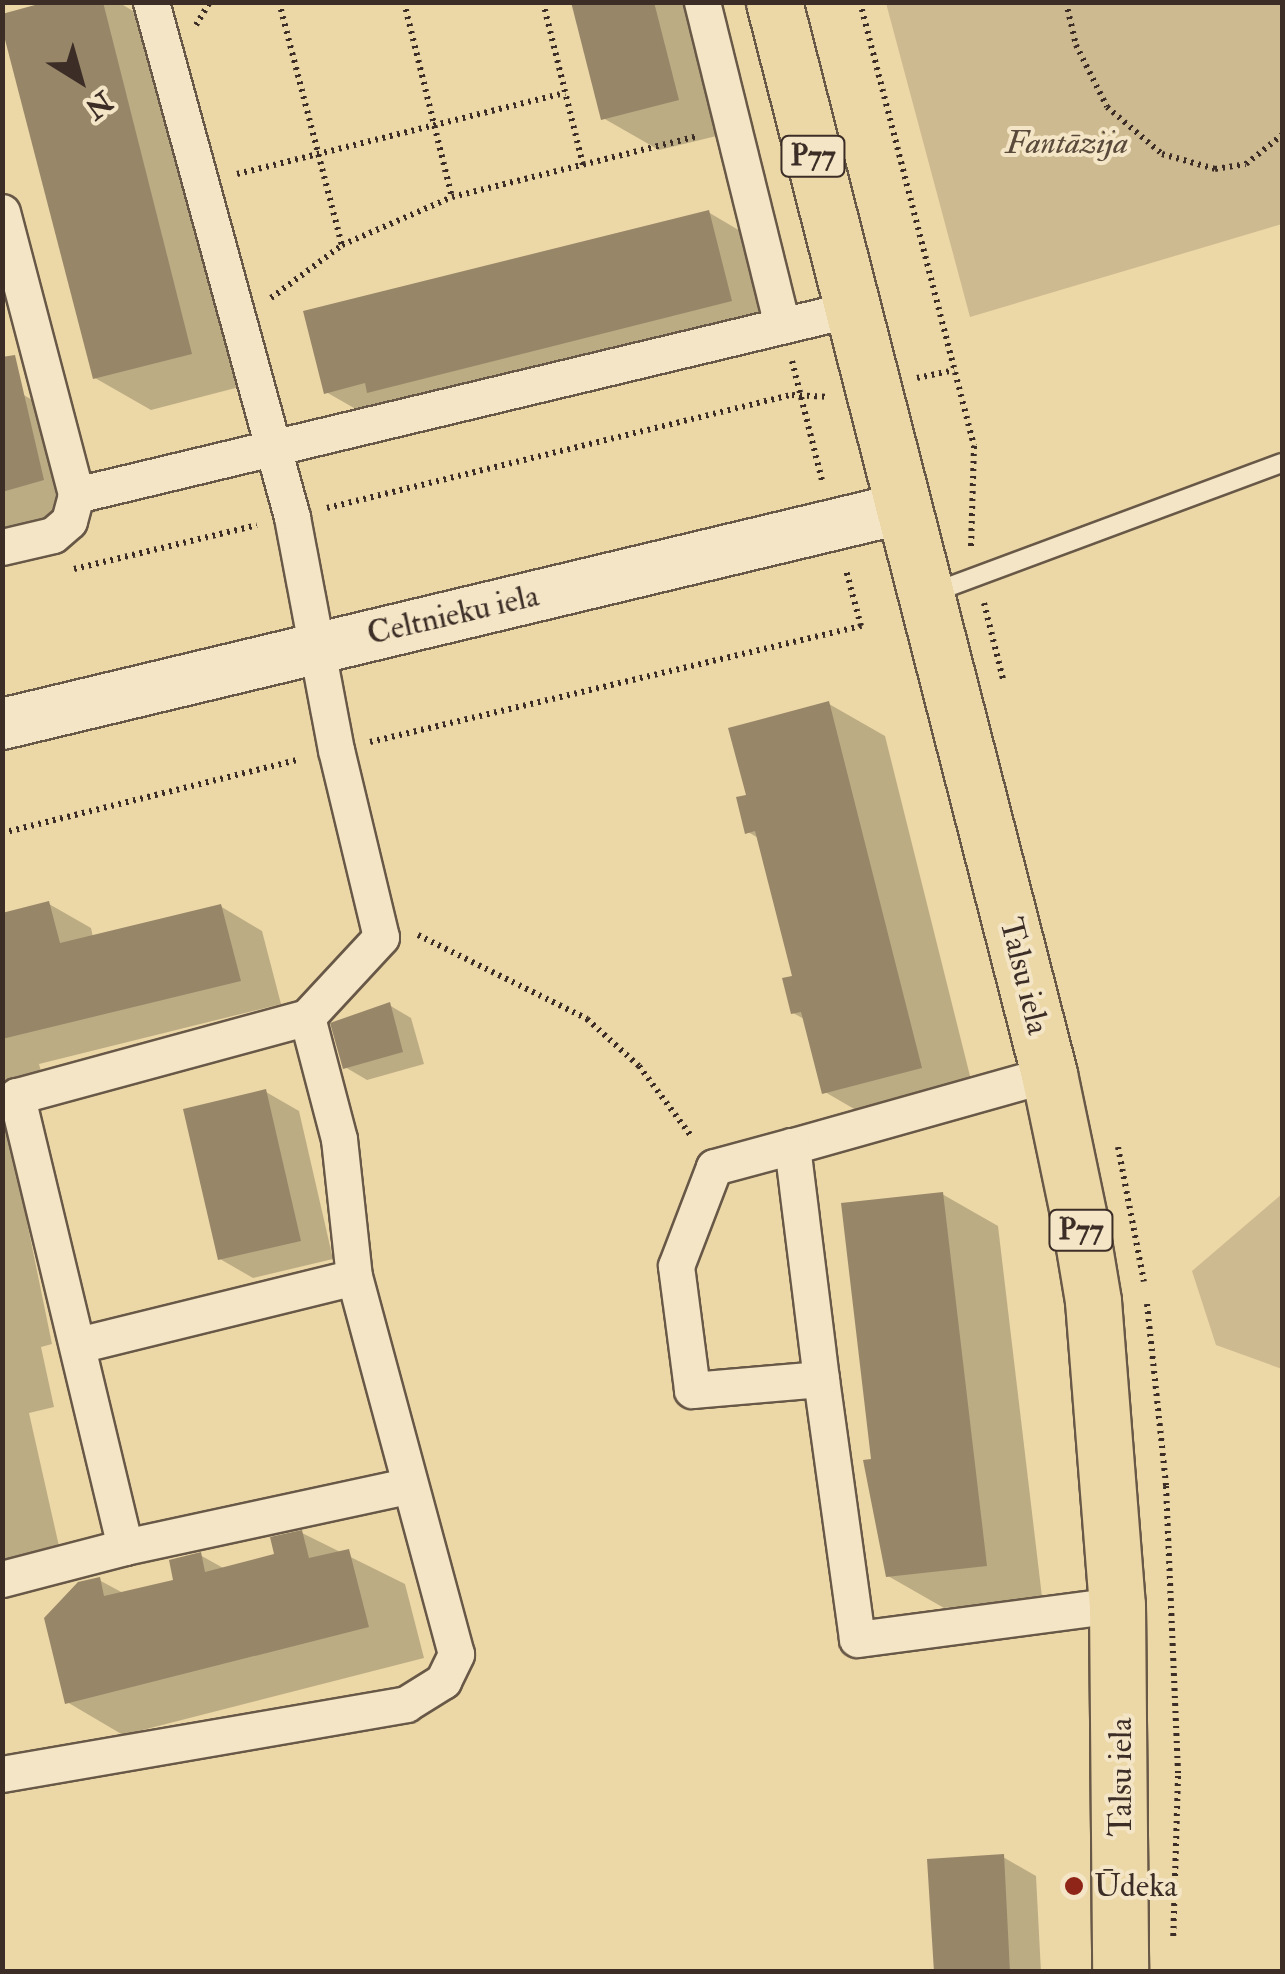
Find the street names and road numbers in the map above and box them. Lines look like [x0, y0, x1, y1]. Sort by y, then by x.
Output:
road number: P77 [778, 131, 848, 181]
street label: Celtnieku iela [363, 577, 543, 653]
street label: Talsu iela [991, 914, 1057, 1038]
road number: P77 [1046, 1205, 1116, 1255]
street label: Talsu iela [1102, 1718, 1140, 1836]

